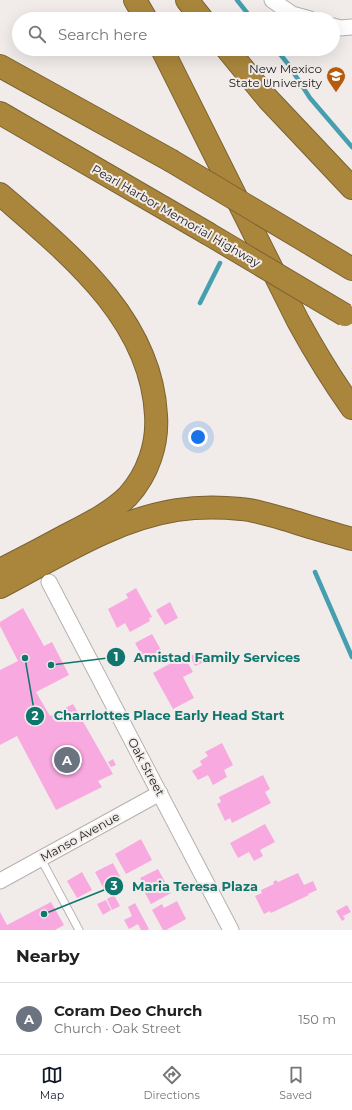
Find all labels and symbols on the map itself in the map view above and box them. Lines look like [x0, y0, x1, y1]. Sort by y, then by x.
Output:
place label: New Mexico State University [229, 61, 322, 90]
school or university icon: New Mexico State University [325, 65, 347, 93]
street label: Pearl Harbor Memorial Highway [89, 161, 264, 270]
your location [188, 427, 208, 447]
callout: Amistad Family Services [106, 645, 308, 670]
text: 1 [114, 649, 118, 664]
text: Amistad Family Services [133, 649, 300, 665]
callout: Charrlottes Place Early Head Start [25, 703, 292, 728]
text: Charrlottes Place Early Head Start [54, 707, 285, 723]
text: 2 [31, 708, 39, 723]
street label: Oak Street [125, 735, 168, 799]
pin: A [54, 745, 80, 775]
street label: Manso Avenue [37, 809, 122, 865]
callout: Maria Teresa Plaza [104, 874, 266, 899]
text: 3 [109, 878, 118, 893]
text: Maria Teresa Plaza [132, 878, 258, 894]

